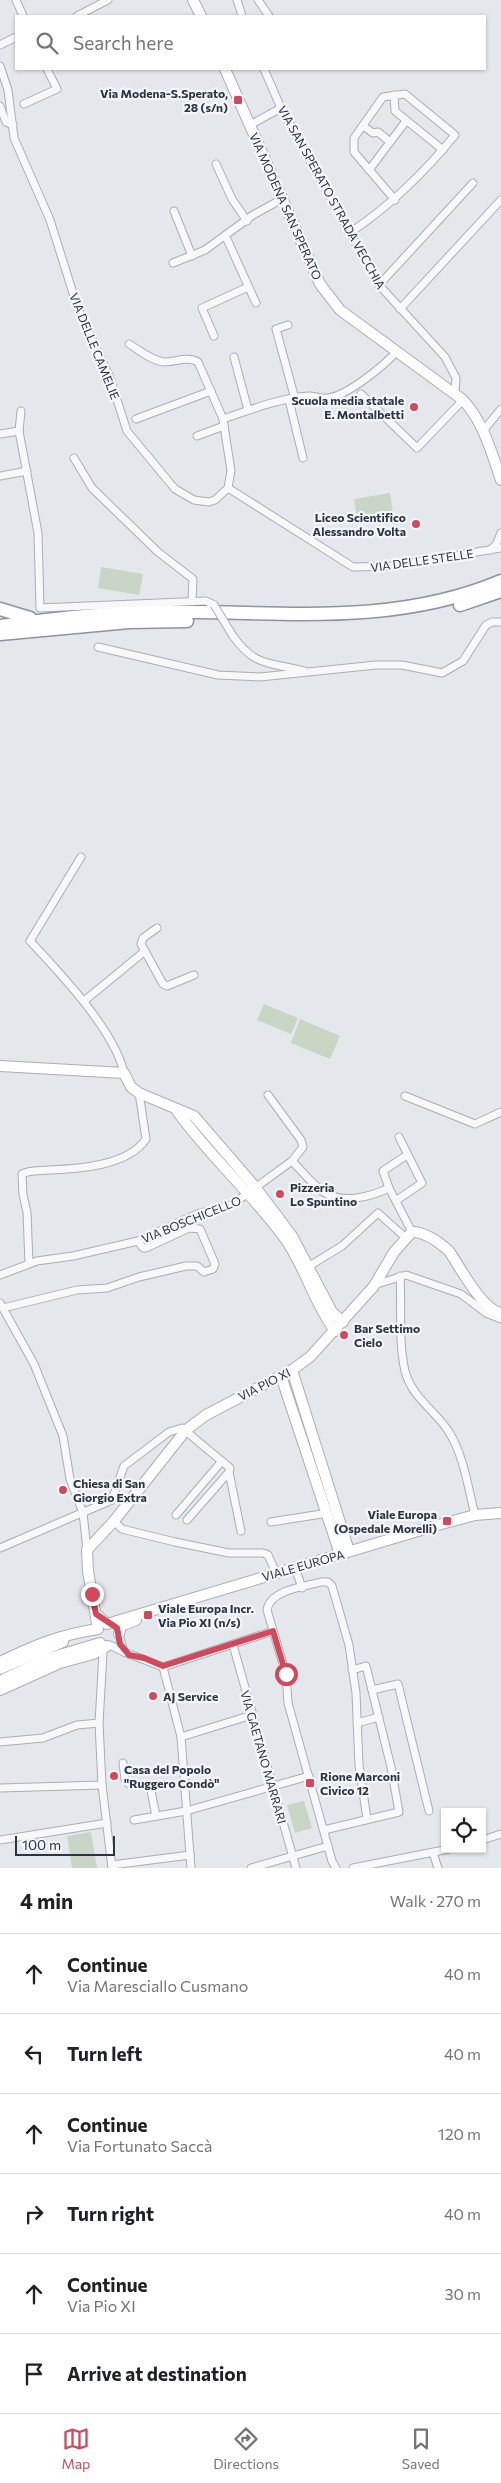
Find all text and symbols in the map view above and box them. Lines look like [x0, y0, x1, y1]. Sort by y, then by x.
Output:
search box [15, 15, 486, 70]
icon: search [33, 29, 61, 57]
text: Search here [73, 31, 173, 54]
place label: Via Modena-S.Sperato, 28 (s/n) [100, 86, 228, 114]
marker: Via Modena-S.Sperato, 28 (s/n) [232, 94, 244, 106]
street label: VIA SAN SPERATO STRADA VECCHIA [276, 103, 388, 291]
street label: VIA MODENA SAN SPERATO [247, 130, 325, 282]
street label: VIA DELLE CAMELIE [67, 291, 123, 401]
place label: Scuola media statale E. Montalbetti [291, 393, 404, 421]
marker: Scuola media statale E. Montalbetti [408, 401, 420, 413]
place label: Liceo Scientifico Alessandro Volta [313, 510, 406, 538]
marker: Liceo Scientifico Alessandro Volta [410, 518, 422, 530]
street label: VIA DELLE STELLE [370, 546, 474, 574]
place label: Pizzeria Lo Spuntino [290, 1180, 357, 1208]
marker: Pizzeria Lo Spuntino [274, 1188, 286, 1200]
street label: VIA BOSCHICELLO [139, 1193, 243, 1245]
place label: Bar Settimo Cielo [354, 1321, 420, 1349]
marker: Bar Settimo Cielo [338, 1329, 350, 1341]
street label: VIA PIO XI [236, 1365, 292, 1403]
place label: Chiesa di San Giorgio Extra [73, 1476, 147, 1504]
marker: Chiesa di San Giorgio Extra [57, 1484, 69, 1496]
place label: Viale Europa (Ospedale Morelli) [334, 1507, 437, 1535]
marker: Viale Europa (Ospedale Morelli) [441, 1515, 453, 1527]
street label: VIALE EUROPA [260, 1547, 346, 1583]
route end [81, 1583, 104, 1606]
place label: Viale Europa Incr. Via Pio XI (n/s) [158, 1601, 254, 1629]
marker: Viale Europa Incr. Via Pio XI (n/s) [142, 1609, 154, 1621]
route start [275, 1663, 298, 1686]
place label: AJ Service [163, 1689, 218, 1704]
street label: VIA GAETANO MARRARI [238, 1689, 290, 1825]
marker: AJ Service [147, 1690, 159, 1702]
place label: Casa del Popolo "Ruggero Condò" [124, 1762, 220, 1790]
place label: Rione Marconi Civico 12 [320, 1769, 400, 1797]
marker: Casa del Popolo "Ruggero Condò" [108, 1770, 120, 1782]
marker: Rione Marconi Civico 12 [304, 1777, 316, 1789]
map controls [441, 1808, 486, 1853]
button: locate [441, 1808, 486, 1853]
scale bar [15, 1833, 115, 1856]
text: 100 m [22, 1836, 61, 1853]
text: 4 min [20, 1888, 73, 1913]
text: Walk · 270 m [390, 1891, 481, 1910]
text: Continue [67, 1953, 147, 1976]
icon: ahead [20, 1960, 48, 1988]
text: 40 m [444, 1964, 481, 1983]
text: Via Maresciallo Cusmano [67, 1976, 248, 1995]
icon: left [20, 2040, 48, 2068]
text: Turn left [67, 2042, 142, 2065]
text: 40 m [444, 2044, 481, 2063]
text: Continue [67, 2113, 147, 2136]
icon: ahead [20, 2120, 48, 2148]
text: 120 m [438, 2124, 481, 2143]
text: Via Fortunato Saccà [67, 2136, 212, 2155]
icon: right [20, 2200, 48, 2228]
text: Turn right [67, 2202, 154, 2225]
text: 40 m [444, 2204, 481, 2223]
text: Continue [67, 2273, 147, 2296]
icon: ahead [20, 2280, 48, 2308]
text: 30 m [444, 2284, 481, 2303]
text: Via Pio XI [67, 2296, 136, 2315]
icon: arrive [20, 2360, 48, 2388]
text: Arrive at destination [67, 2362, 247, 2385]
tab: Map [61, 2425, 90, 2472]
tab: Directions [213, 2425, 279, 2472]
tab: Saved [402, 2425, 440, 2472]

